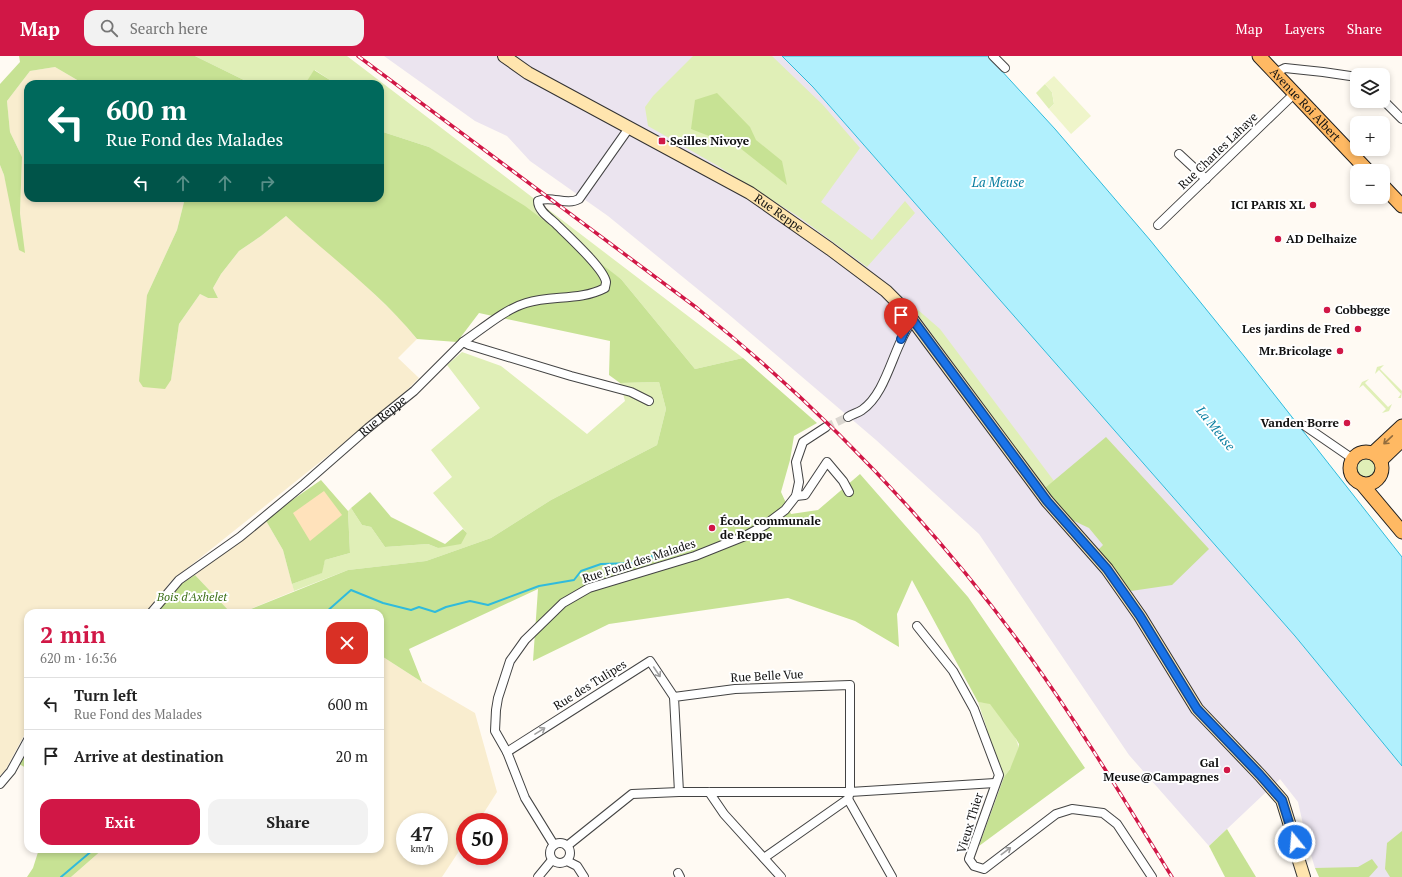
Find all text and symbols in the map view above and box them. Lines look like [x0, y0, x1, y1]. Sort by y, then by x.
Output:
search box [84, 10, 364, 46]
text: Map [20, 16, 60, 41]
icon: search [98, 17, 120, 39]
text: Search here [130, 18, 208, 38]
text: Map [1236, 19, 1263, 38]
text: Layers [1285, 19, 1325, 38]
text: Share [1347, 19, 1382, 38]
street label: Avenue Roi Albert [1267, 64, 1344, 145]
map controls [1350, 68, 1390, 204]
button: layers [1350, 68, 1390, 108]
text: 600 m [106, 91, 187, 128]
icon: left [40, 96, 92, 148]
street label: Rue Charles Lahaye [1175, 109, 1260, 192]
button: + [1350, 116, 1390, 156]
text: Rue Fond des Malades [106, 127, 283, 151]
place label: Seilles Nivoye [670, 133, 750, 148]
marker: Seilles Nivoye [657, 136, 667, 146]
button: − [1350, 164, 1390, 204]
icon: left [130, 172, 152, 194]
icon: ahead [172, 172, 194, 194]
icon: ahead [214, 172, 236, 194]
icon: right [256, 172, 278, 194]
water label: La Meuse [971, 173, 1024, 191]
street label: Rue Reppe [752, 190, 807, 235]
place label: ICI PARIS XL [1231, 197, 1305, 212]
marker: ICI PARIS XL [1308, 200, 1318, 210]
place label: AD Delhaize [1286, 231, 1357, 246]
marker: AD Delhaize [1273, 234, 1283, 244]
pin [884, 298, 918, 339]
place label: Cobbegge [1335, 302, 1391, 317]
icon: arrive [890, 304, 912, 326]
marker: Cobbegge [1322, 305, 1332, 315]
place label: Les jardins de Fred [1242, 321, 1351, 336]
marker: Les jardins de Fred [1353, 324, 1363, 334]
place label: Mr.Bricolage [1259, 343, 1333, 358]
marker: Mr.Bricolage [1335, 346, 1345, 356]
street label: Rue Reppe [356, 392, 409, 439]
water label: La Meuse [1192, 401, 1240, 454]
place label: Vanden Borre [1261, 415, 1340, 430]
marker: Vanden Borre [1342, 418, 1352, 428]
one-way arrow [1383, 435, 1393, 445]
place label: École communale de Reppe [720, 513, 821, 542]
marker: École communale de Reppe [707, 523, 717, 533]
street label: Rue Fond des Malades [580, 535, 697, 586]
park label: Bois d'Axhelet [156, 589, 228, 604]
text: 2 min [40, 618, 106, 650]
button: close [326, 622, 368, 664]
text: 620 m · 16:36 [40, 649, 117, 667]
street label: Rue des Tulipes [550, 656, 629, 713]
street label: Rue Belle Vue [730, 666, 804, 685]
one-way arrow [653, 667, 662, 678]
text: Turn left [74, 685, 138, 705]
icon: left [40, 693, 62, 715]
text: 600 m [327, 694, 368, 714]
text: Rue Fond des Malades [74, 705, 202, 723]
one-way arrow [534, 727, 545, 735]
icon: arrive [40, 745, 62, 767]
text: Arrive at destination [74, 746, 224, 766]
text: 20 m [335, 746, 368, 766]
place label: Gal Meuse@Campagnes [1103, 755, 1220, 784]
marker: Gal Meuse@Campagnes [1222, 765, 1232, 775]
street label: Vieux Thier [953, 790, 986, 855]
button: Exit [40, 799, 200, 845]
button: Share [208, 799, 368, 845]
speed limit sign: 50 [456, 813, 508, 865]
text: 47 [411, 820, 433, 847]
position arrow [1274, 821, 1316, 863]
text: km/h [410, 842, 434, 855]
one-way arrow [1001, 847, 1012, 856]

